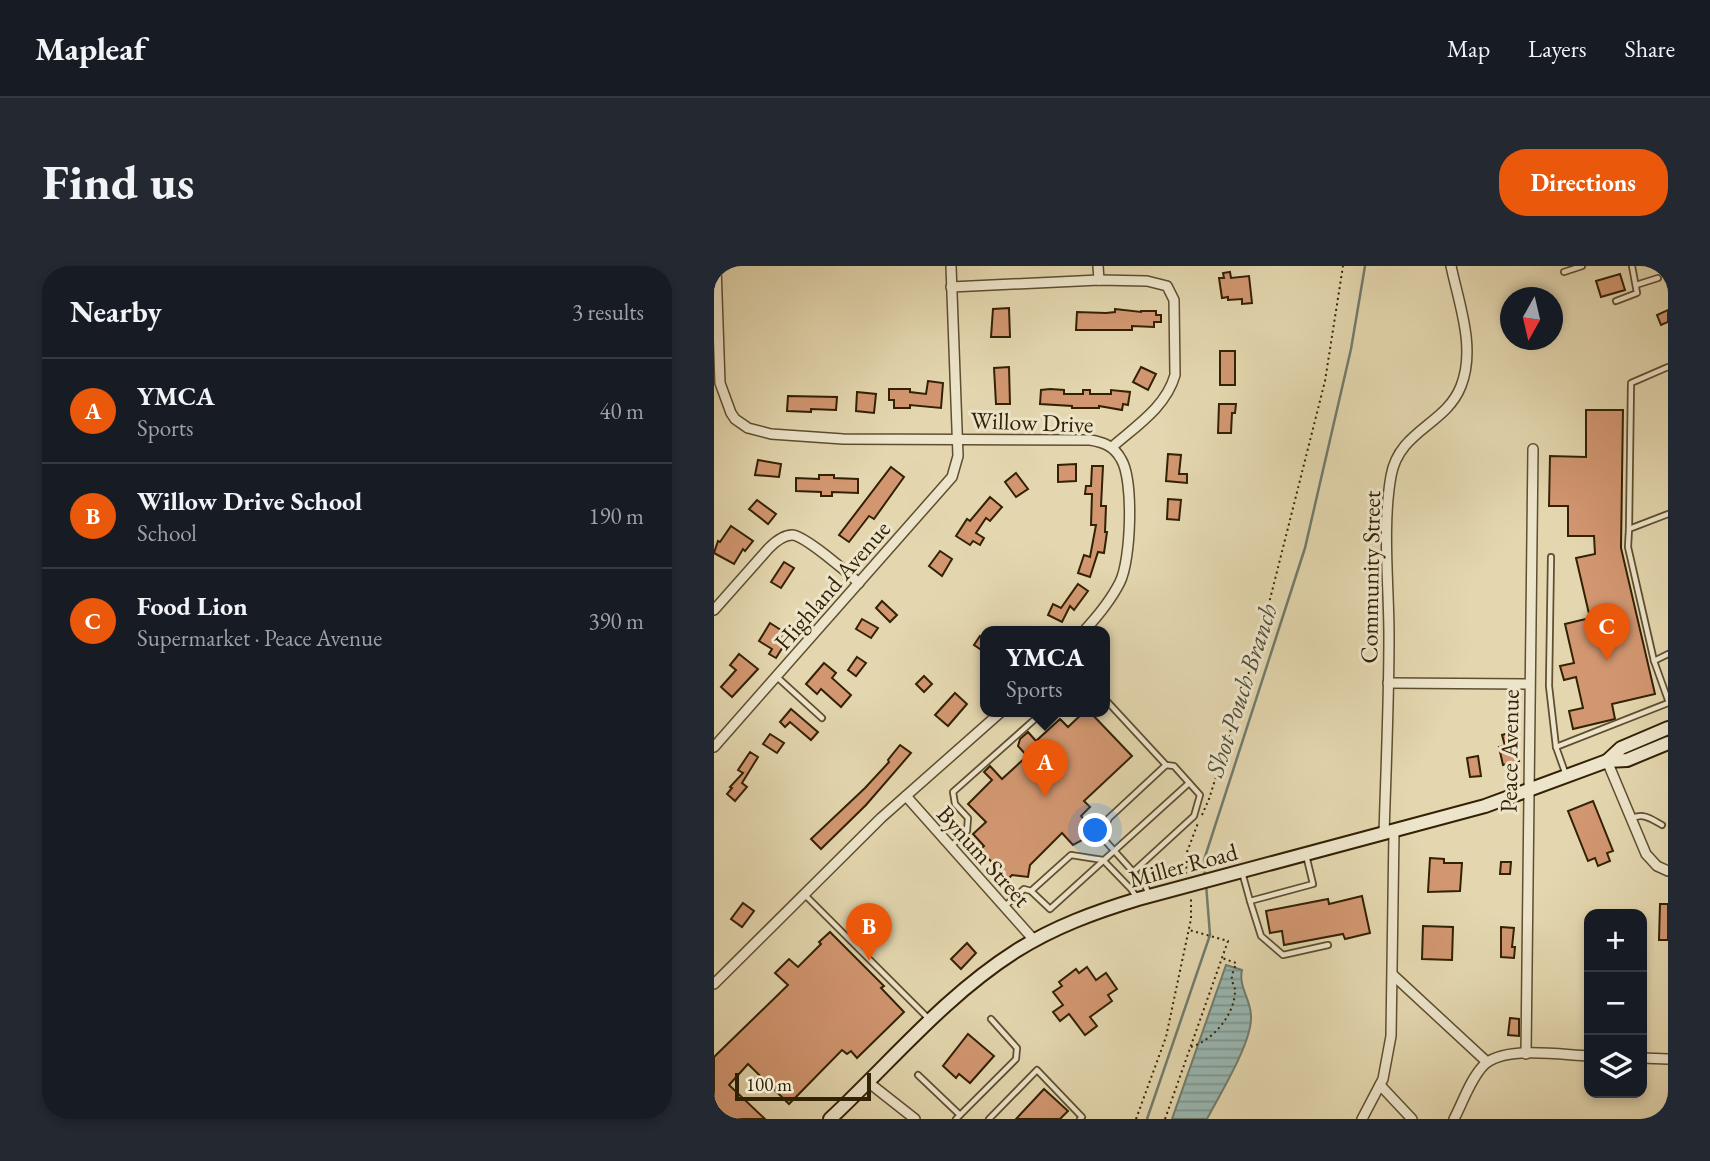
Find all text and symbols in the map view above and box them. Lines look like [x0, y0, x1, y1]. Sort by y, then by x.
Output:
text: Mapleaf [35, 27, 146, 70]
text: Map [1447, 33, 1490, 64]
text: Layers [1528, 33, 1587, 64]
text: Share [1625, 33, 1675, 64]
button: Directions [1499, 149, 1668, 216]
text: Find us [42, 150, 194, 214]
north arrow [1500, 287, 1563, 350]
text: Nearby [70, 292, 162, 331]
text: 3 results [572, 297, 644, 327]
text: YMCA [137, 379, 215, 413]
text: A [85, 396, 101, 426]
text: 40 m [599, 396, 644, 426]
street label: Willow Drive [970, 404, 1094, 440]
text: Sports [137, 413, 193, 443]
text: Willow Drive School [137, 484, 362, 518]
street label: Community Street [1353, 490, 1387, 664]
text: B [86, 501, 100, 531]
text: 190 m [588, 501, 644, 531]
street label: Highland Avenue [767, 514, 897, 656]
text: School [137, 518, 197, 548]
text: Food Lion [137, 589, 248, 623]
water label: Shot Pouch Branch [1197, 599, 1285, 782]
pin: C [1584, 603, 1630, 661]
text: C [85, 606, 101, 636]
text: 390 m [588, 606, 644, 636]
text: Supermarket · Peace Avenue [137, 623, 382, 653]
popup [980, 626, 1110, 717]
text: YMCA [1006, 640, 1084, 674]
text: Sports [1006, 674, 1062, 704]
street label: Peace Avenue [1492, 689, 1526, 813]
pin: A [1022, 739, 1068, 797]
street label: Bynum Street [930, 799, 1038, 914]
your location [1078, 813, 1112, 847]
street label: Miller Road [1125, 835, 1242, 894]
pin: B [846, 903, 892, 961]
map controls [1584, 909, 1647, 1098]
button: + [1584, 909, 1647, 972]
button: − [1584, 972, 1647, 1035]
button: layers [1584, 1035, 1647, 1098]
scale bar [735, 1070, 872, 1102]
text: 100 m [746, 1072, 792, 1097]

